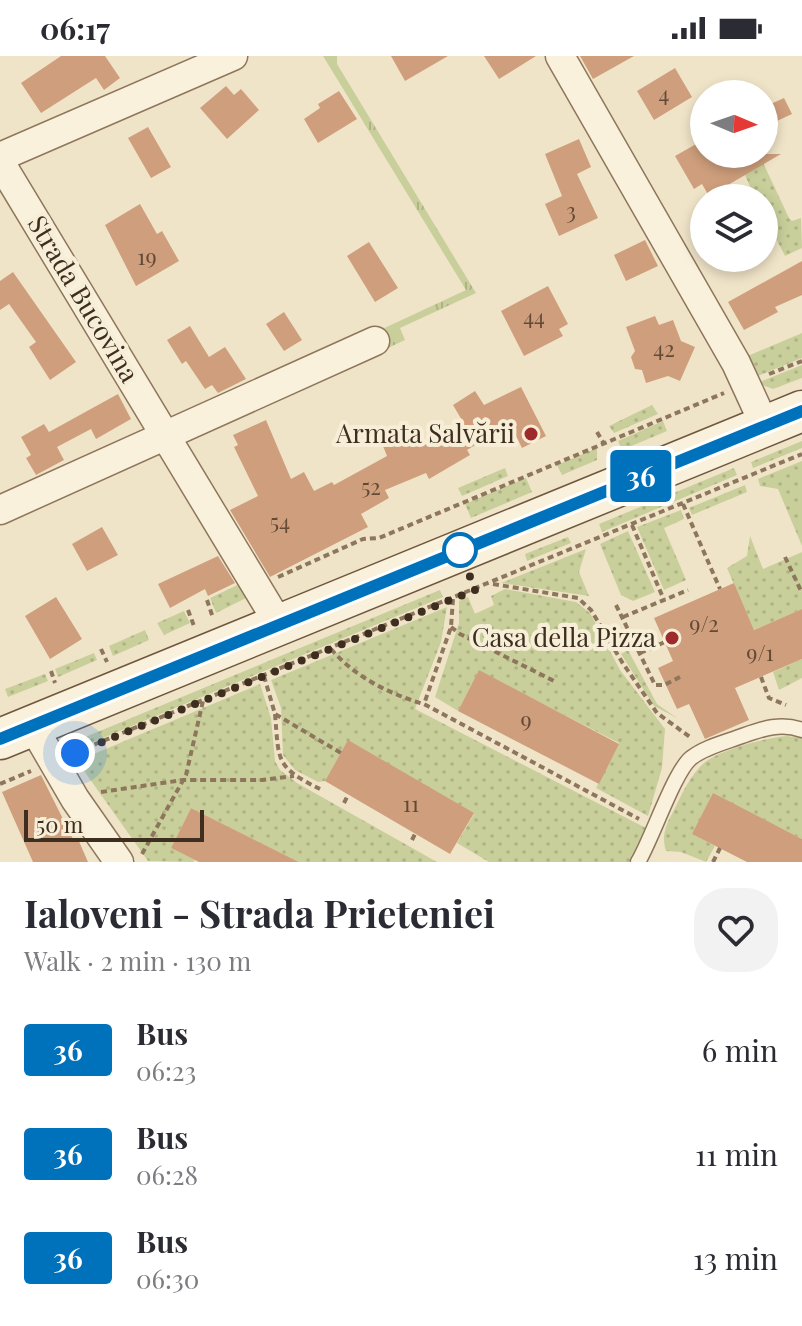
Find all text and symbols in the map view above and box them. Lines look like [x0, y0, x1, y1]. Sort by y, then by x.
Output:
text: 06:17 [40, 8, 110, 48]
house number: 4 [659, 78, 670, 108]
north arrow [690, 80, 778, 168]
map controls [690, 80, 778, 272]
button: layers [690, 184, 778, 272]
house number: 3 [566, 195, 576, 225]
street label: Strada Bucovina [21, 208, 148, 388]
house number: 19 [137, 241, 157, 271]
house number: 44 [523, 301, 545, 331]
house number: 42 [653, 333, 675, 363]
place label: Armata Salvării [335, 415, 515, 450]
marker: Armata Salvării [522, 425, 540, 443]
line badge: 36 [605, 450, 677, 502]
text: 36 [626, 457, 656, 494]
house number: 52 [361, 471, 381, 501]
house number: 54 [270, 506, 290, 536]
unlabelled marker [443, 533, 477, 567]
house number: 9/2 [689, 608, 719, 638]
place label: Casa della Pizza [472, 619, 656, 654]
marker: Casa della Pizza [663, 629, 681, 647]
house number: 9/1 [746, 637, 774, 667]
house number: 9 [520, 704, 532, 734]
your location [55, 733, 95, 773]
house number: 11 [403, 788, 419, 818]
scale bar [24, 806, 204, 842]
text: 50 m [36, 809, 83, 839]
text: Ialoveni - Strada Prieteniei [24, 887, 495, 938]
button: heart [694, 888, 778, 972]
text: Walk · 2 min · 130 m [24, 943, 251, 978]
text: Bus [136, 1013, 188, 1053]
text: 6 min [702, 1030, 778, 1070]
text: 36 [53, 1031, 83, 1068]
text: 06:23 [136, 1053, 196, 1088]
text: Bus [136, 1117, 188, 1157]
text: 11 min [695, 1134, 778, 1174]
text: 36 [53, 1135, 83, 1172]
text: 06:28 [136, 1157, 198, 1192]
text: Bus [136, 1221, 188, 1261]
text: 13 min [693, 1238, 778, 1278]
text: 36 [53, 1239, 83, 1276]
text: 06:30 [136, 1261, 199, 1296]

